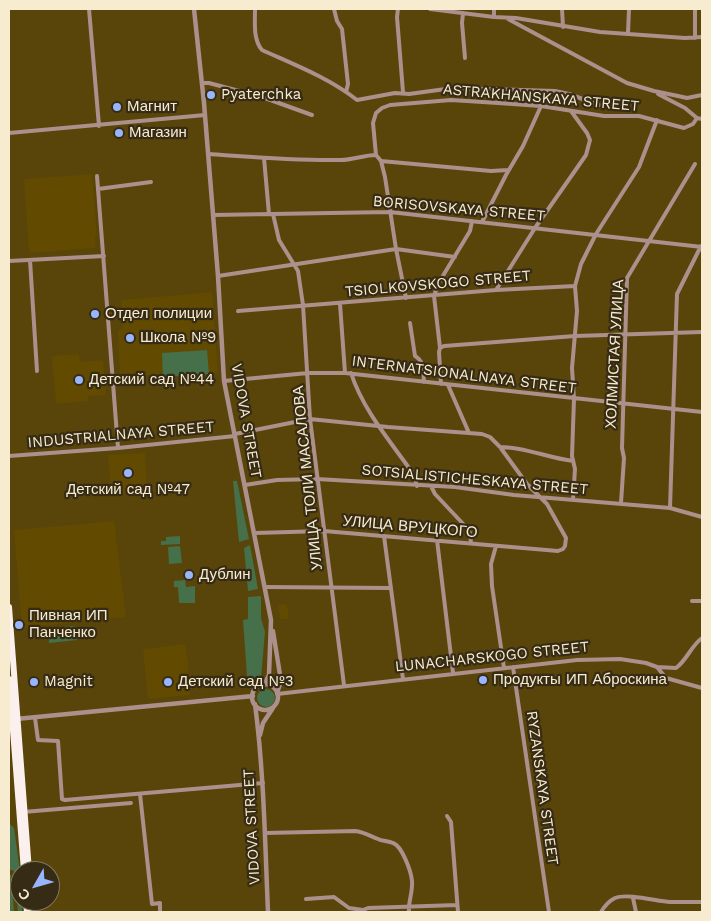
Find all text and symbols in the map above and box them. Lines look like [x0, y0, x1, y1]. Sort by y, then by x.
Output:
street label: ASTRAKHANSKAYA STREET [442, 80, 640, 116]
place label: Pyaterchka [221, 86, 301, 104]
marker: Pyaterchka [205, 89, 217, 101]
place label: Магнит [127, 98, 177, 116]
marker: Магнит [111, 101, 123, 113]
place label: Магазин [129, 124, 187, 142]
marker: Магазин [113, 127, 125, 139]
street label: BORISOVSKAYA STREET [372, 192, 546, 226]
street label: TSIOLKOVSKOGO STREET [344, 267, 532, 301]
street label: ХОЛМИСТАЯ УЛИЦА [602, 279, 628, 429]
place label: Отдел полиции [105, 305, 212, 323]
marker: Отдел полиции [89, 308, 101, 320]
place label: Школа №9 [140, 329, 216, 347]
marker: Школа №9 [124, 332, 136, 344]
street label: INTERNATSIONALNAYA STREET [351, 352, 577, 398]
street label: VIDOVA STREET [227, 362, 265, 480]
place label: Детский сад №44 [89, 371, 214, 389]
marker: Детский сад №44 [73, 374, 85, 386]
street label: УЛИЦА ТОЛИ МАСАЛОВА [289, 385, 327, 571]
street label: INDUSTRIALNAYA STREET [27, 418, 215, 452]
street label: SOTSIALISTICHESKAYA STREET [361, 461, 589, 499]
marker: Детский сад №47 [122, 467, 134, 479]
place label: Детский сад №47 [66, 481, 190, 499]
street label: УЛИЦА ВРУЦКОГО [342, 512, 478, 542]
place label: Дублин [199, 566, 250, 584]
marker: Дублин [183, 569, 195, 581]
place label: Пивная ИП Панченко [29, 607, 108, 642]
marker: Пивная ИП Панченко [13, 619, 25, 631]
street label: LUNACHARSKOGO STREET [394, 638, 590, 676]
place label: Продукты ИП Аброскина [493, 671, 667, 689]
place label: Magnit [44, 673, 93, 691]
place label: Детский сад №3 [178, 673, 294, 691]
marker: Продукты ИП Аброскина [477, 674, 489, 686]
marker: Magnit [28, 676, 40, 688]
marker: Детский сад №3 [162, 676, 174, 688]
street label: RYZANSKAYA STREET [522, 710, 562, 866]
street label: VIDOVA STREET [240, 769, 264, 885]
north arrow [10, 861, 60, 911]
text: С [15, 886, 33, 904]

